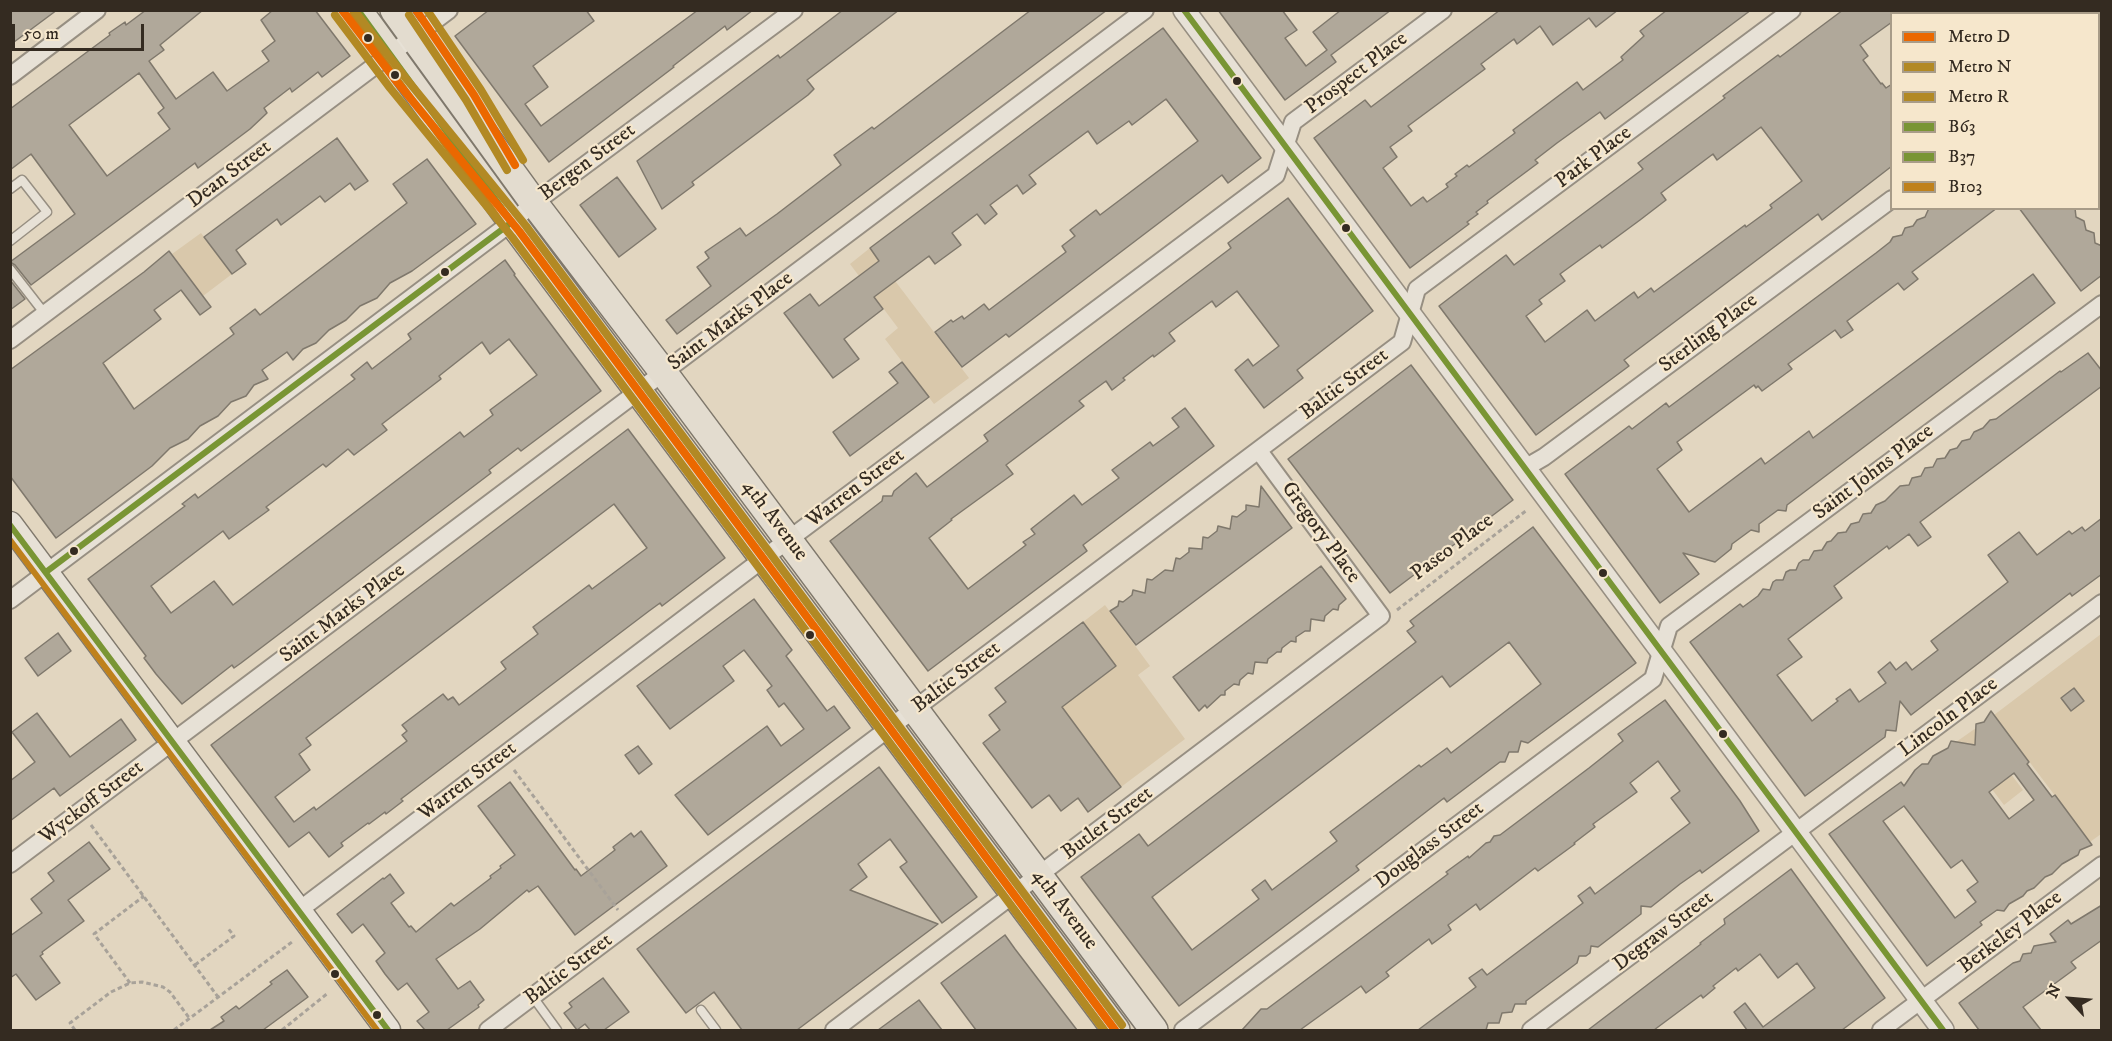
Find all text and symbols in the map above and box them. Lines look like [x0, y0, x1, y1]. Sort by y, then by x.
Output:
scale bar [15, 12, 147, 50]
legend [1890, 12, 2100, 210]
text: 50 m [23, 23, 59, 45]
text: Metro D [1948, 26, 2010, 48]
street label: Prospect Place [1301, 27, 1413, 121]
unlabelled marker [362, 32, 374, 44]
text: Metro N [1948, 56, 2012, 78]
unlabelled marker [389, 69, 401, 81]
unlabelled marker [1231, 75, 1243, 87]
text: Metro R [1948, 86, 2009, 108]
text: B63 [1948, 116, 1975, 138]
street label: Bergen Street [535, 119, 641, 207]
street label: Park Place [1551, 121, 1637, 195]
street label: Dean Street [183, 135, 277, 215]
text: B37 [1948, 146, 1976, 168]
text: B103 [1948, 176, 1982, 198]
unlabelled marker [1340, 222, 1352, 234]
unlabelled marker [439, 266, 451, 278]
street label: Saint Marks Place [663, 267, 799, 377]
street label: Sterling Place [1655, 289, 1763, 379]
street label: Baltic Street [1296, 344, 1394, 426]
street label: Saint Johns Place [1809, 420, 1939, 526]
street label: Warren Street [802, 444, 910, 534]
street label: 4th Avenue [735, 476, 813, 566]
street label: Gregory Place [1275, 477, 1365, 589]
street label: Paseo Place [1407, 509, 1499, 587]
unlabelled marker [68, 545, 80, 557]
street label: Saint Marks Place [275, 559, 411, 669]
unlabelled marker [1597, 567, 1609, 579]
unlabelled marker [804, 629, 816, 641]
street label: Baltic Street [908, 637, 1006, 719]
street label: Lincoln Place [1895, 673, 2003, 763]
unlabelled marker [1717, 728, 1729, 740]
street label: Warren Street [414, 737, 522, 827]
street label: Wyckoff Street [35, 756, 149, 850]
street label: Butler Street [1058, 782, 1158, 866]
street label: Douglass Street [1371, 797, 1489, 895]
street label: 4th Avenue [1025, 865, 1103, 955]
street label: Degraw Street [1609, 886, 1719, 978]
street label: Berkeley Place [1954, 886, 2068, 980]
street label: Baltic Street [520, 929, 618, 1011]
unlabelled marker [329, 968, 341, 980]
north arrow [2040, 969, 2100, 1029]
text: N [2042, 981, 2066, 1001]
unlabelled marker [371, 1009, 383, 1021]

